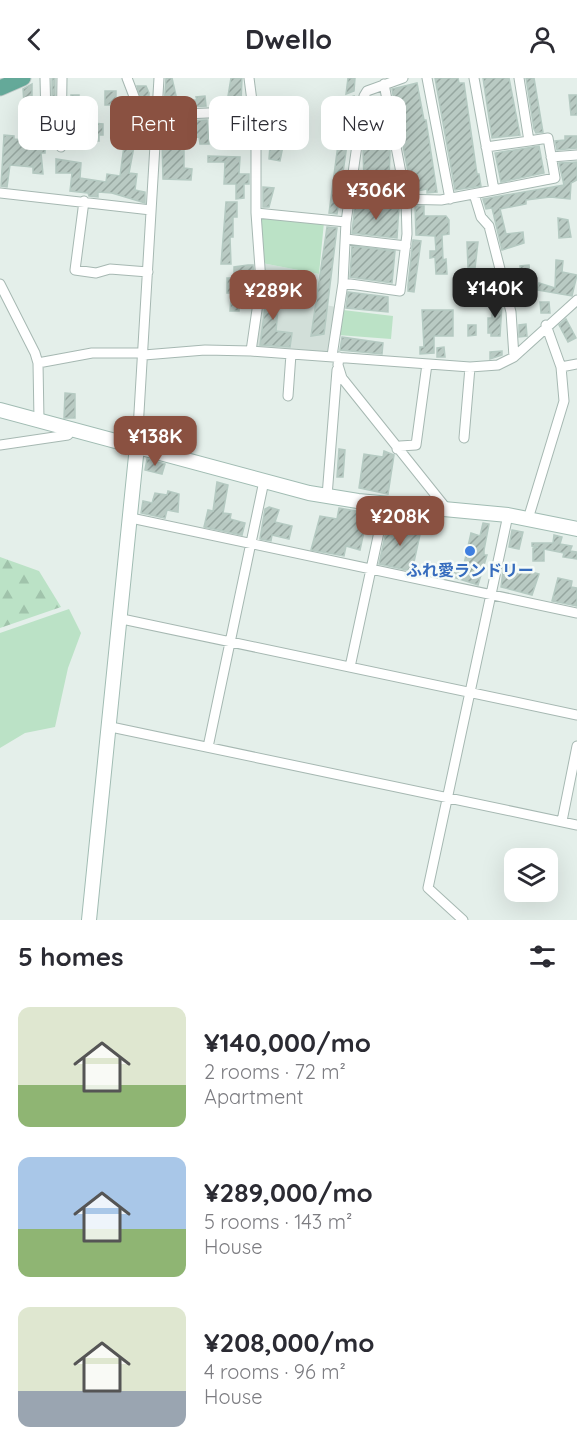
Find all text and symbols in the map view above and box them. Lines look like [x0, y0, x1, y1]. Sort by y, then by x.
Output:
text: Dwello [245, 22, 332, 56]
icon: back [18, 23, 51, 56]
icon: person [526, 23, 559, 56]
chip: Buy [18, 96, 98, 150]
chip: Rent [110, 96, 197, 150]
chip: Filters [209, 96, 309, 150]
chip: New [321, 96, 406, 150]
pin: ¥306K [334, 170, 418, 221]
text: ¥306K [346, 177, 406, 202]
pin: ¥140K [453, 268, 537, 319]
pin: ¥289K [231, 270, 315, 321]
text: ¥140K [467, 275, 523, 300]
text: ¥289K [244, 277, 302, 302]
pin: ¥138K [113, 416, 197, 467]
text: ¥138K [128, 423, 182, 448]
pin: ¥208K [358, 496, 442, 547]
text: ¥208K [370, 503, 430, 528]
marker: ふれ愛ランドリー [463, 544, 477, 558]
place label: ふれ愛ランドリー [406, 560, 534, 580]
map controls [504, 848, 558, 902]
button: layers [504, 848, 558, 902]
text: 5 homes [18, 940, 124, 973]
icon: filters [526, 940, 559, 973]
text: ¥140,000/mo [204, 1026, 371, 1059]
icon: home [66, 1031, 138, 1103]
text: 2 rooms · 72 m² [204, 1059, 346, 1084]
text: Apartment [204, 1084, 304, 1109]
text: ¥289,000/mo [204, 1176, 373, 1209]
icon: home [66, 1181, 138, 1253]
text: 5 rooms · 143 m² [204, 1209, 352, 1234]
text: House [204, 1234, 263, 1259]
text: ¥208,000/mo [204, 1326, 375, 1359]
icon: home [66, 1331, 138, 1403]
text: 4 rooms · 96 m² [204, 1359, 346, 1384]
text: House [204, 1384, 263, 1409]

